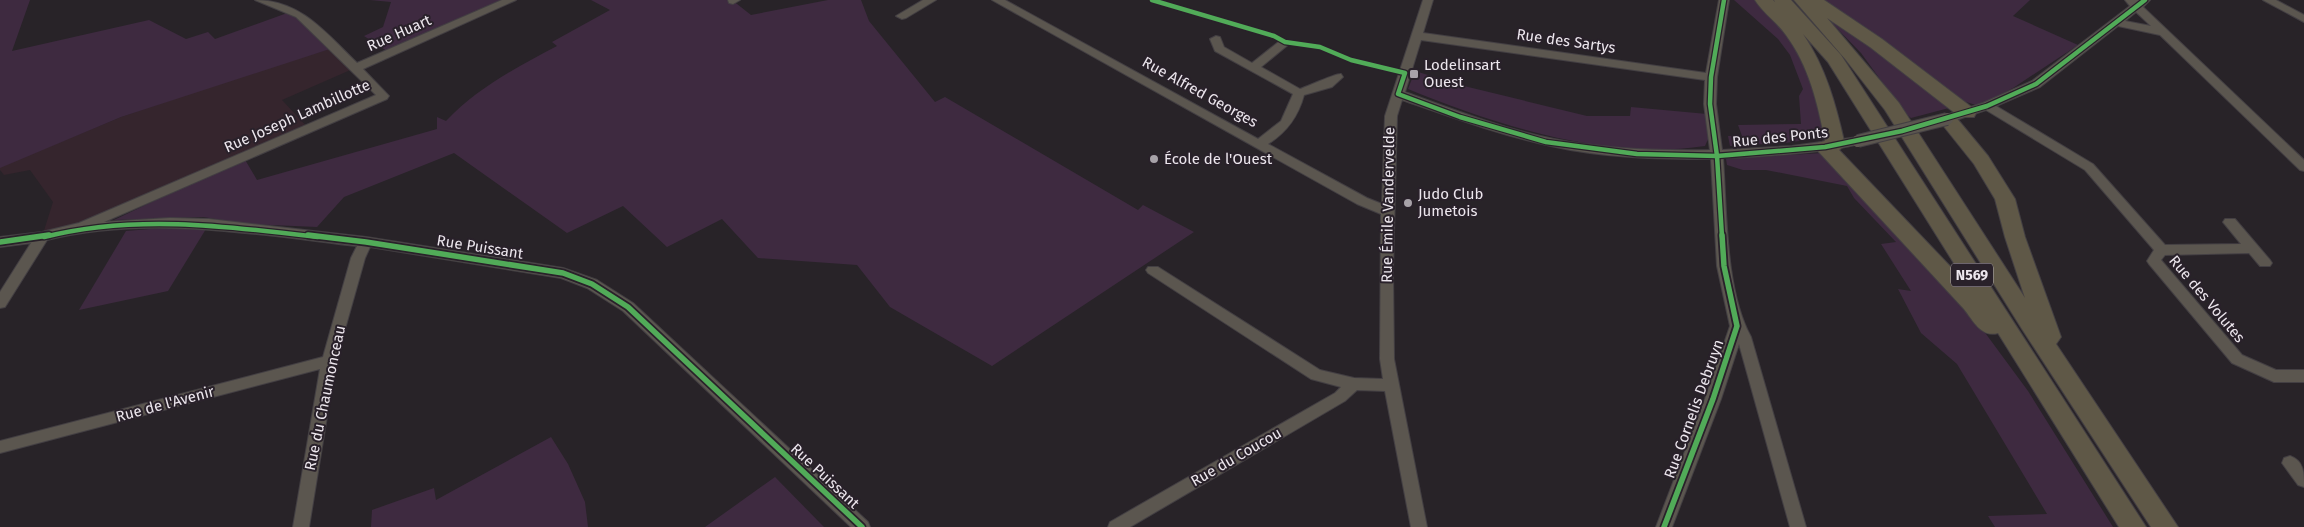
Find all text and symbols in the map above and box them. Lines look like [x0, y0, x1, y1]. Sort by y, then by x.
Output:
street label: Rue Huart [364, 11, 434, 55]
street label: Rue des Sartys [1515, 25, 1617, 57]
street label: Rue Alfred Georges [1139, 53, 1261, 131]
place label: Lodelinsart Ouest [1424, 56, 1501, 91]
marker: Lodelinsart Ouest [1408, 68, 1420, 80]
street label: Rue Joseph Lambillotte [221, 76, 373, 156]
street label: Rue des Ponts [1731, 123, 1829, 151]
street label: Rue Émile Vandervelde [1378, 127, 1398, 283]
place label: École de l'Ouest [1164, 150, 1273, 168]
marker: École de l'Ouest [1148, 153, 1160, 165]
place label: Judo Club Jumetois [1418, 185, 1483, 220]
marker: Judo Club Jumetois [1402, 197, 1414, 209]
street label: Rue Puissant [435, 231, 525, 263]
street label: Rue des Volutes [2165, 252, 2249, 346]
road number: N569 [1951, 264, 1993, 286]
street label: Rue du Chaumonceau [301, 324, 349, 472]
street label: Rue Cornelis Debruyn [1660, 337, 1728, 481]
street label: Rue de l'Avenir [114, 382, 216, 426]
street label: Rue du Coucou [1188, 424, 1284, 490]
street label: Rue Puissant [787, 440, 863, 513]

